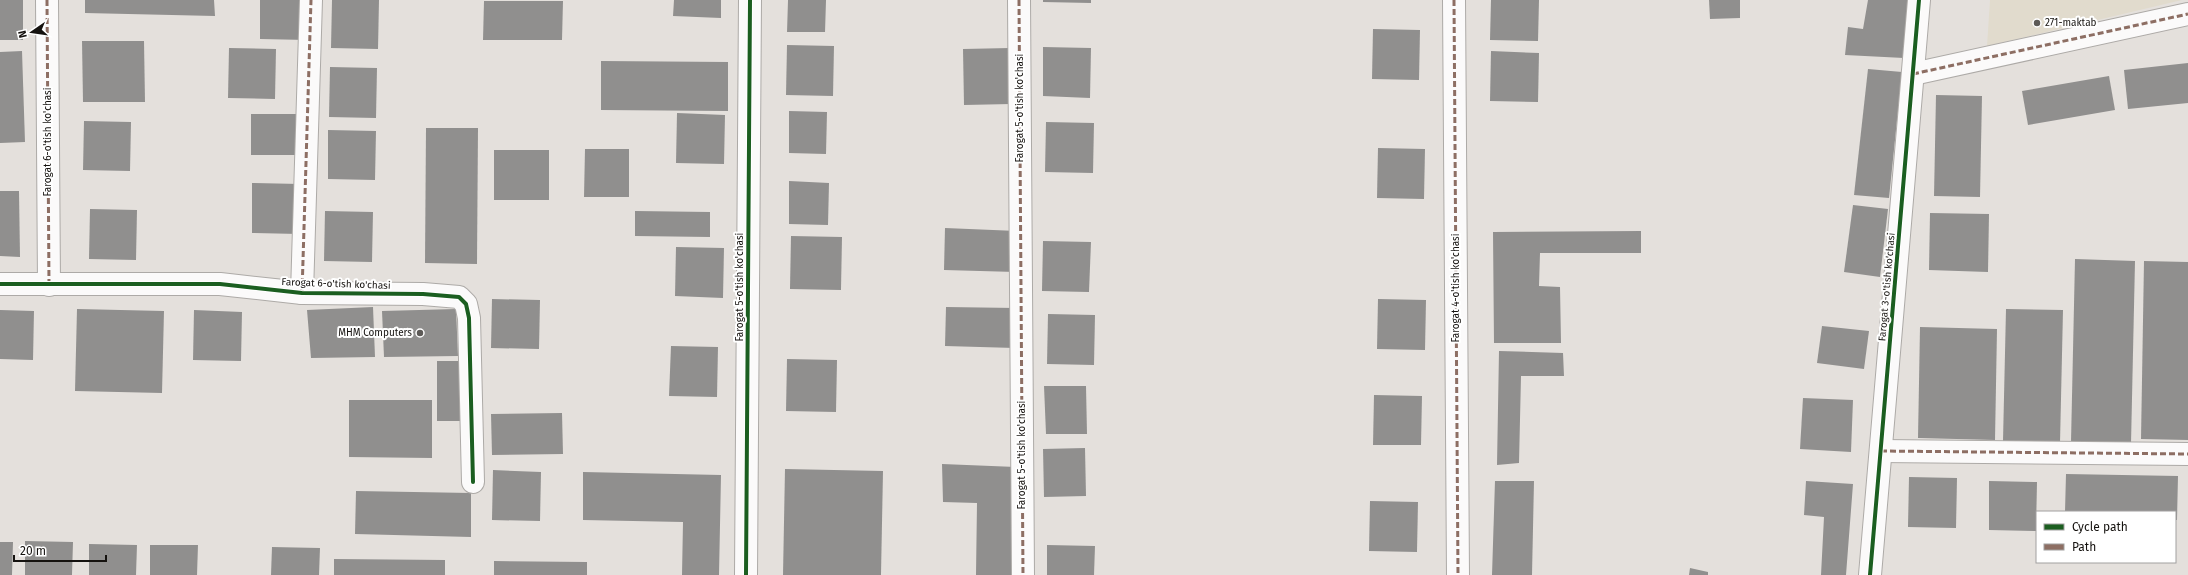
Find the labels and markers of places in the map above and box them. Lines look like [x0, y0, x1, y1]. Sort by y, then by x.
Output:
place label: 271-maktab [2045, 17, 2097, 29]
marker: 271-maktab [2032, 18, 2042, 28]
place label: MHM Computers [338, 327, 412, 339]
marker: MHM Computers [415, 328, 425, 338]

